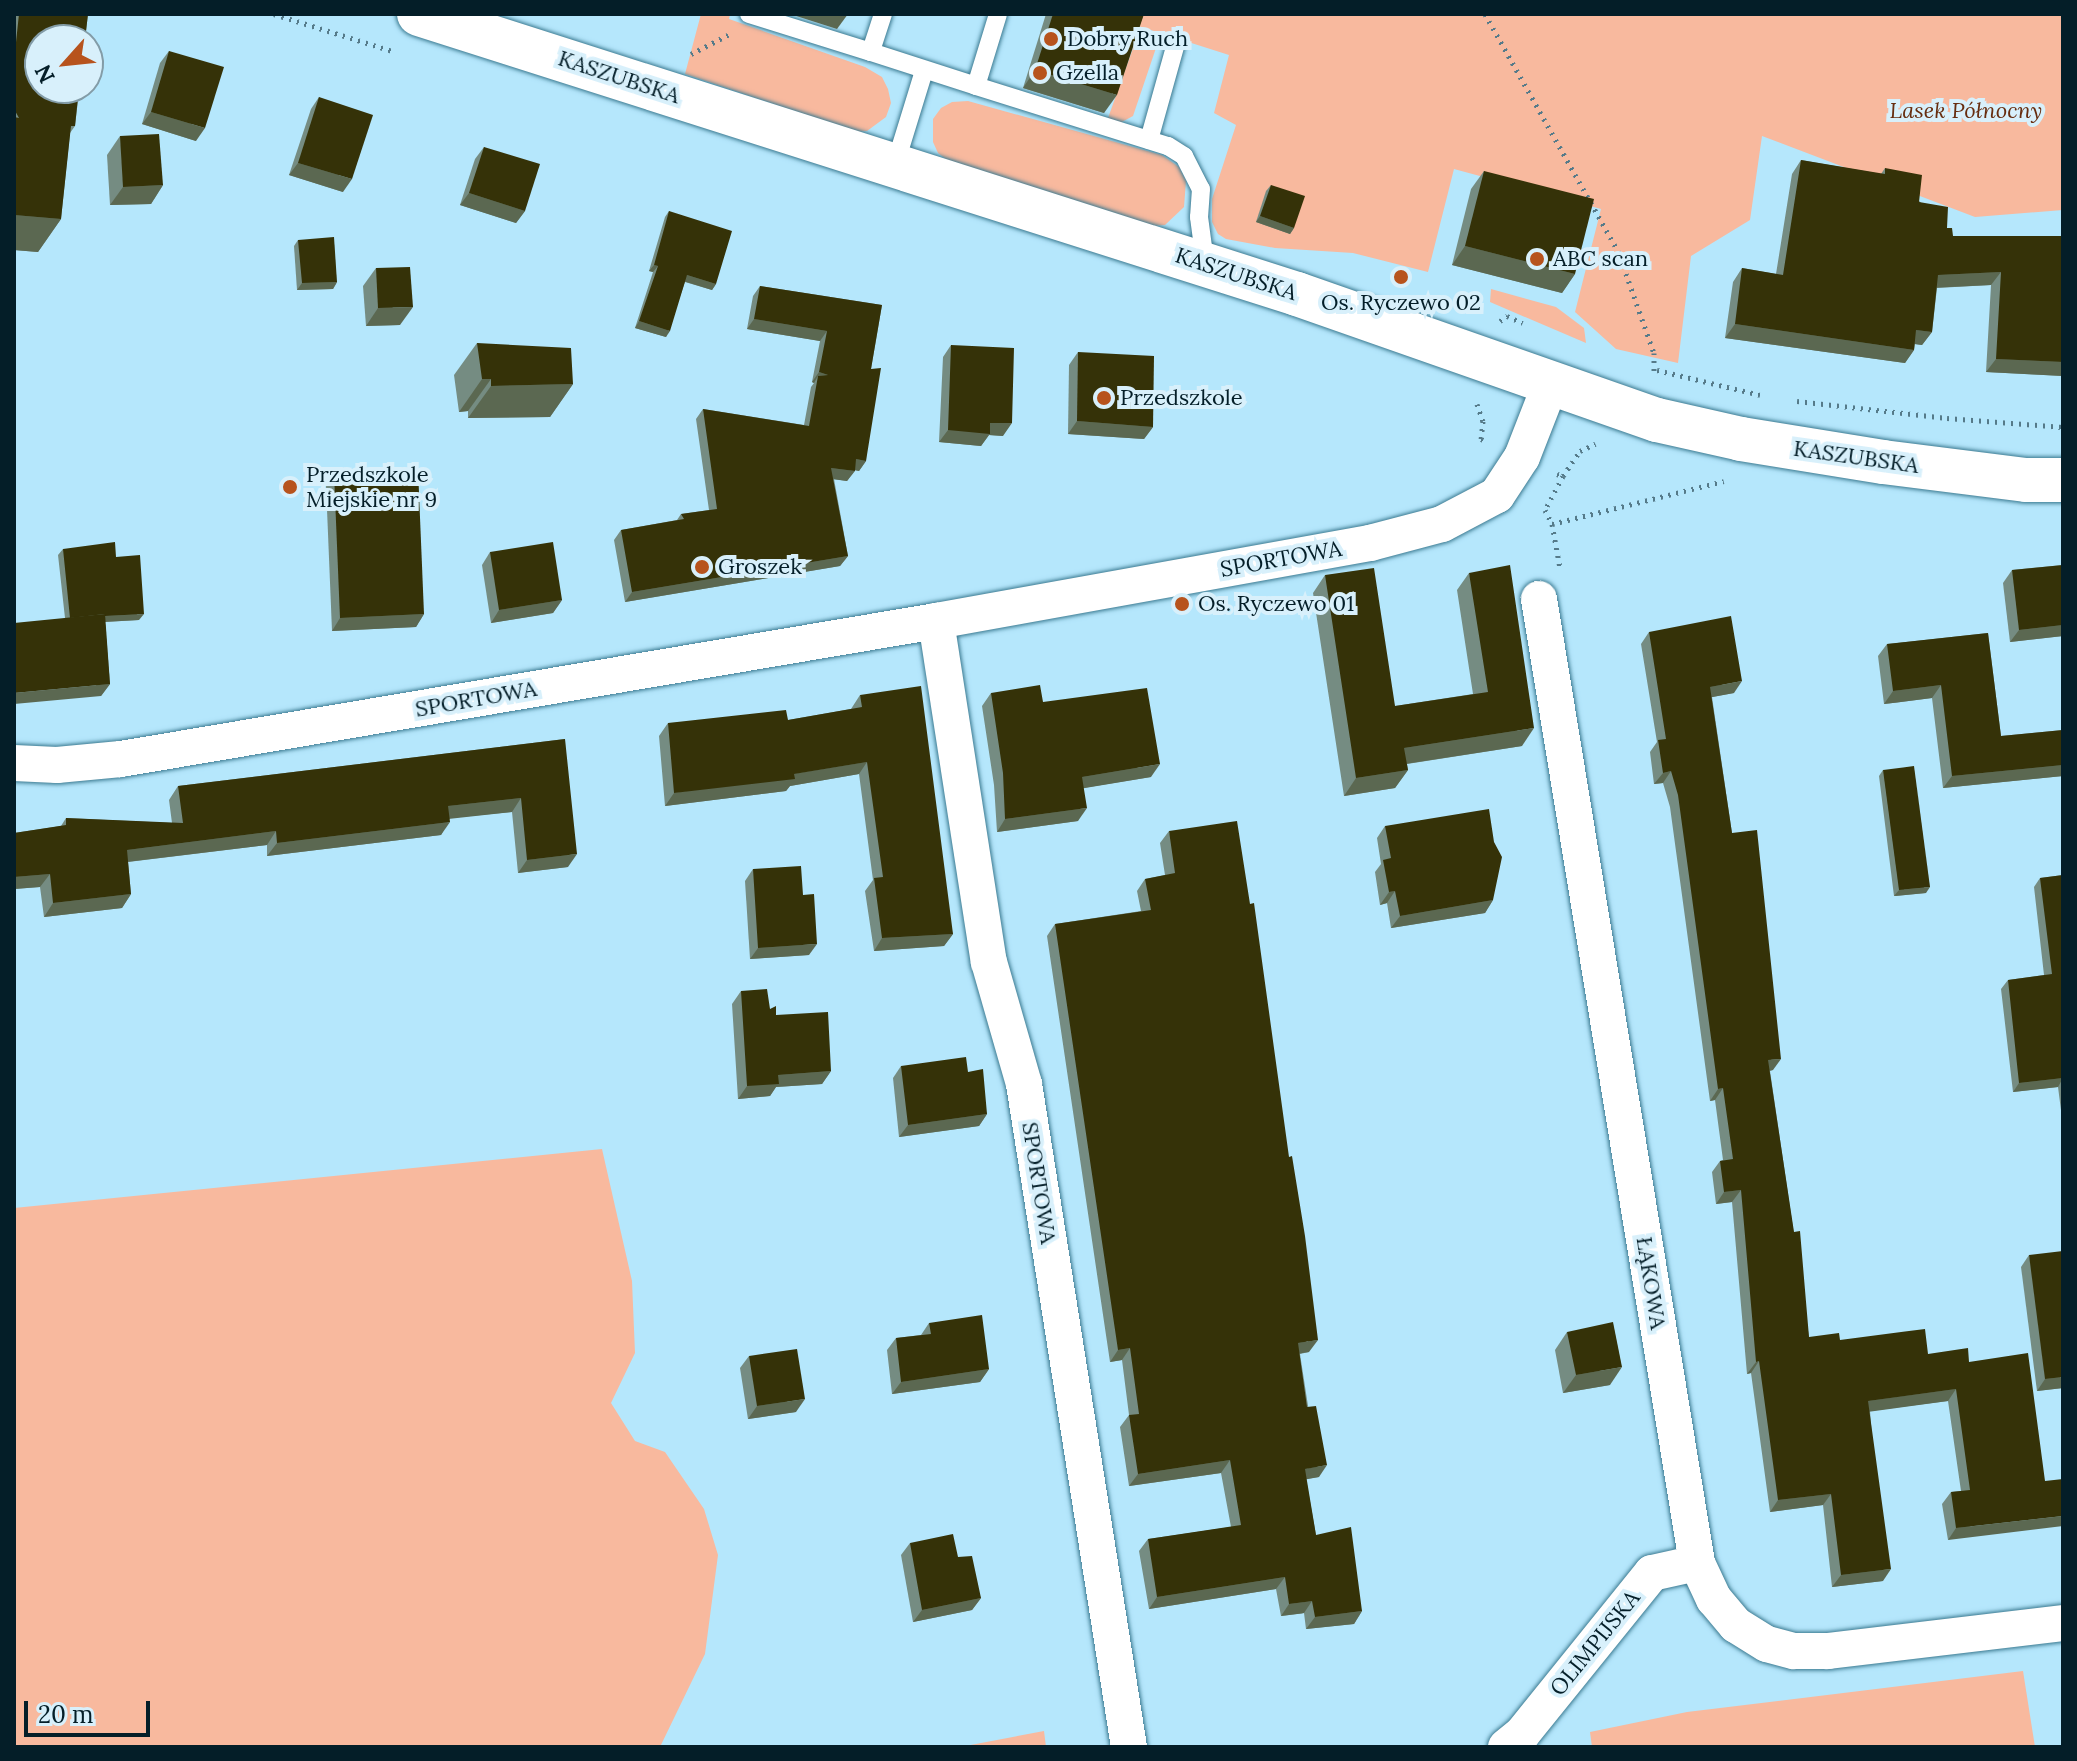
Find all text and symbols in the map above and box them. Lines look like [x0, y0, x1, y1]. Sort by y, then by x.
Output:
north arrow [24, 24, 104, 104]
place label: Dobry Ruch [1067, 26, 1188, 52]
marker: Dobry Ruch [1042, 30, 1060, 48]
street label: KASZUBSKA [555, 45, 683, 109]
text: N [28, 60, 61, 88]
place label: Gzella [1056, 60, 1119, 86]
marker: Gzella [1031, 64, 1049, 82]
park label: Lasek Północny [1890, 98, 2042, 124]
street label: KASZUBSKA [1172, 242, 1300, 306]
place label: ABC scan [1553, 246, 1648, 272]
marker: ABC scan [1528, 250, 1546, 268]
marker: Os. Ryczewo 02 [1392, 268, 1410, 286]
place label: Os. Ryczewo 02 [1321, 290, 1481, 316]
place label: Przedszkole [1120, 385, 1243, 411]
marker: Przedszkole [1095, 389, 1113, 407]
street label: KASZUBSKA [1792, 435, 1920, 479]
place label: Przedszkole Miejskie nr 9 [306, 461, 437, 512]
marker: Przedszkole Miejskie nr 9 [281, 478, 299, 496]
street label: SPORTOWA [1218, 535, 1344, 583]
place label: Groszek [718, 554, 802, 580]
marker: Groszek [693, 558, 711, 576]
place label: Os. Ryczewo 01 [1198, 591, 1354, 617]
marker: Os. Ryczewo 01 [1173, 595, 1191, 613]
street label: SPORTOWA [413, 675, 539, 723]
street label: SPORTOWA [1016, 1120, 1062, 1246]
street label: ŁĄKOWA [1631, 1235, 1671, 1331]
street label: OLIMPIJSKA [1545, 1585, 1645, 1701]
scale bar [28, 1685, 154, 1735]
text: 20 m [38, 1699, 94, 1730]

